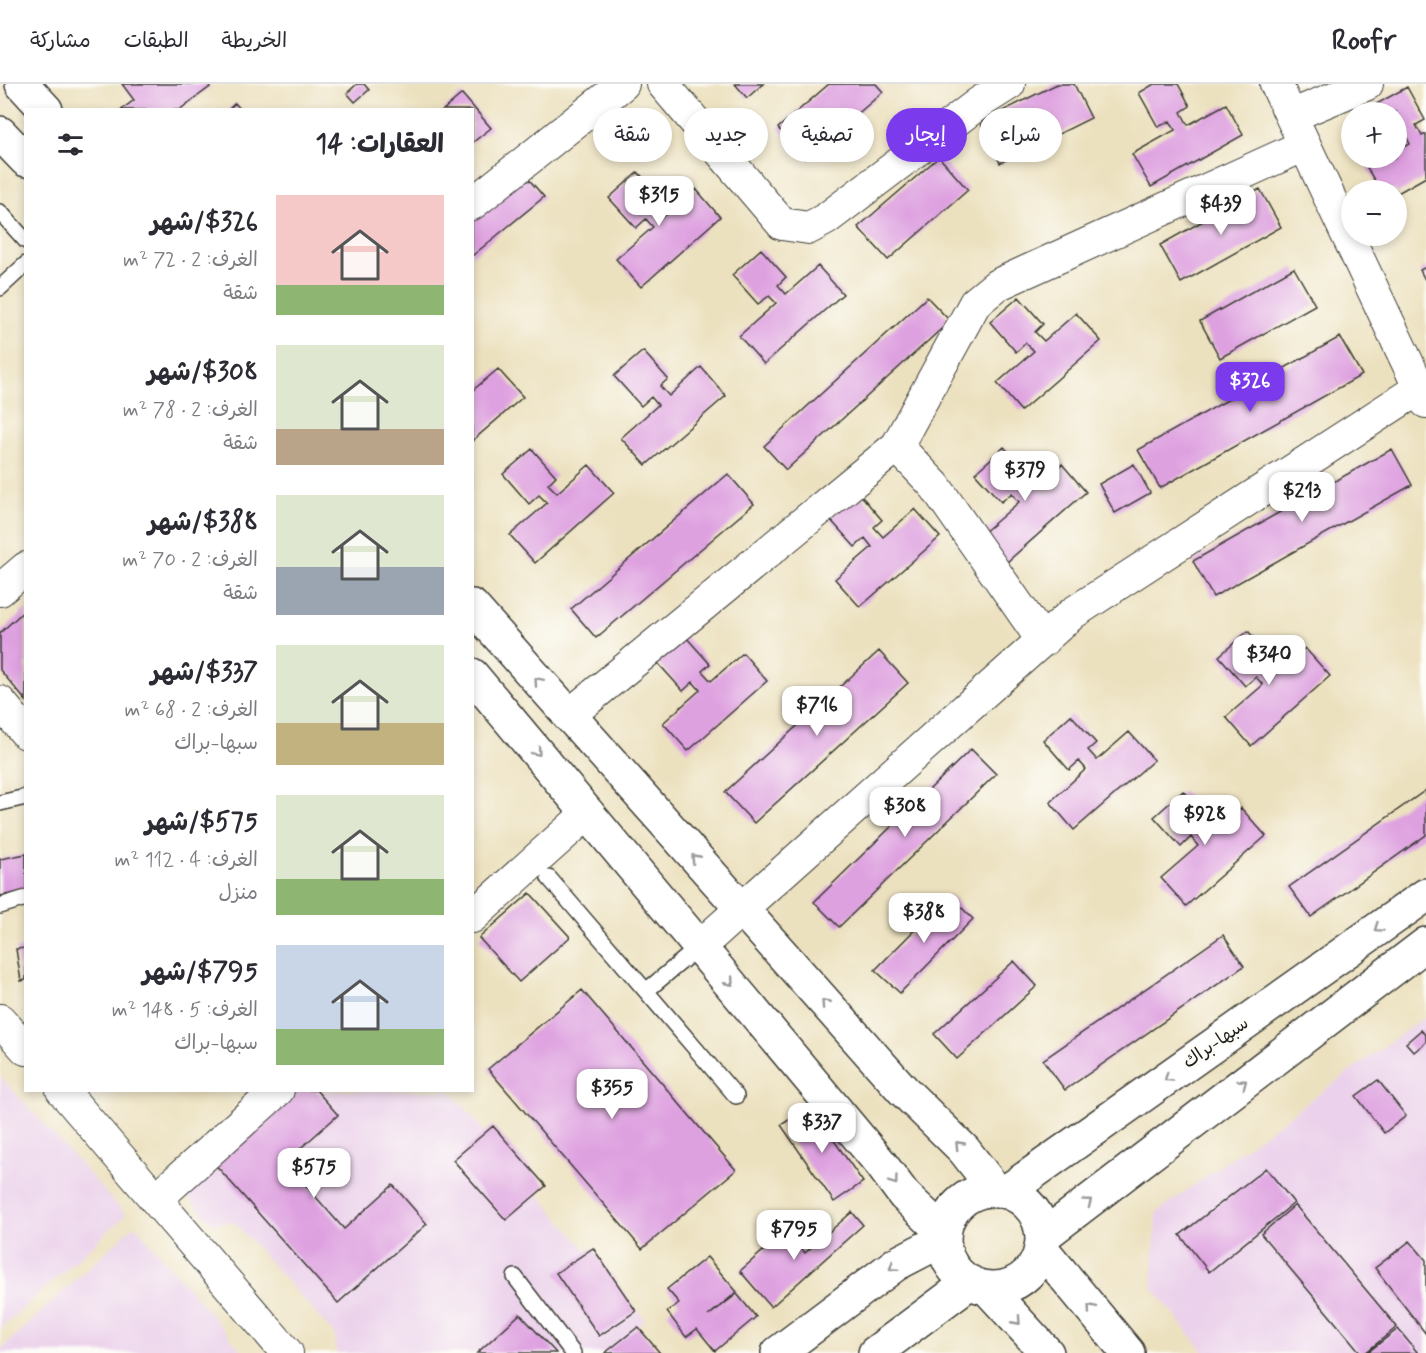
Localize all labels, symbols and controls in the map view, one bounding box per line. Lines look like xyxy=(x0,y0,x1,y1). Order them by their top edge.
text: Roofr xyxy=(1332,23,1396,60)
text: مشاركة xyxy=(30,27,91,55)
text: الطبقات xyxy=(124,27,189,55)
text: الخريطة xyxy=(222,27,287,55)
map controls xyxy=(1341,102,1407,246)
button: + xyxy=(1341,102,1407,168)
chip: شقة xyxy=(593,108,672,162)
chip: جديد xyxy=(684,108,768,162)
chip: تصفية xyxy=(780,108,874,162)
chip: إيجار xyxy=(886,108,967,162)
chip: شراء xyxy=(979,108,1062,162)
icon: filters xyxy=(54,128,87,161)
text: العقارات: 14 xyxy=(316,128,444,162)
pin: $315 xyxy=(623,176,695,227)
button: − xyxy=(1341,180,1407,246)
text: $315 xyxy=(639,182,679,209)
pin: $439 xyxy=(1185,185,1257,236)
text: $439 xyxy=(1200,191,1242,218)
text: $326/شهر xyxy=(150,206,258,240)
icon: home xyxy=(324,219,396,291)
text: الغرف: 2 · 72 m² xyxy=(123,247,258,274)
text: شقة xyxy=(223,280,258,307)
text: $308/شهر xyxy=(147,356,258,390)
pin: $326 xyxy=(1214,362,1286,413)
text: $326 xyxy=(1230,368,1270,395)
icon: home xyxy=(324,369,396,441)
text: الغرف: 2 · 78 m² xyxy=(123,397,258,424)
text: شقة xyxy=(223,430,258,457)
pin: $379 xyxy=(989,451,1061,502)
text: $379 xyxy=(1004,457,1046,484)
pin: $213 xyxy=(1266,472,1338,523)
text: $213 xyxy=(1283,478,1321,505)
text: $388/شهر xyxy=(148,506,258,540)
icon: home xyxy=(324,519,396,591)
text: الغرف: 2 · 70 m² xyxy=(122,547,258,574)
text: شقة xyxy=(223,580,258,607)
pin: $340 xyxy=(1233,635,1305,686)
text: $340 xyxy=(1247,641,1291,668)
text: $337/شهر xyxy=(151,656,258,690)
icon: home xyxy=(324,669,396,741)
one-way arrow xyxy=(534,677,545,688)
pin: $716 xyxy=(781,686,853,737)
text: $716 xyxy=(796,692,838,719)
text: الغرف: 2 · 68 m² xyxy=(125,697,258,724)
text: سبها-براك xyxy=(174,730,258,757)
one-way arrow xyxy=(530,745,541,756)
pin: $308 xyxy=(869,787,941,838)
text: $308 xyxy=(883,793,927,820)
pin: $928 xyxy=(1169,795,1241,846)
text: $928 xyxy=(1184,801,1226,828)
text: $575/شهر xyxy=(145,806,258,840)
icon: home xyxy=(324,819,396,891)
text: الغرف: 4 · 112 m² xyxy=(114,847,258,874)
one-way arrow xyxy=(691,854,702,865)
text: منزل xyxy=(219,880,258,907)
pin: $388 xyxy=(888,893,960,944)
text: $388 xyxy=(903,899,945,926)
one-way arrow xyxy=(1374,921,1385,932)
text: $795/شهر xyxy=(142,956,258,990)
icon: home xyxy=(324,969,396,1041)
one-way arrow xyxy=(723,975,734,986)
text: الغرف: 5 · 148 m² xyxy=(112,997,258,1024)
one-way arrow xyxy=(821,1000,832,1010)
street label: سبها-براك xyxy=(1178,1012,1254,1074)
text: سبها-براك xyxy=(174,1030,258,1057)
pin: $355 xyxy=(576,1069,648,1120)
one-way arrow xyxy=(1163,1071,1174,1082)
text: $355 xyxy=(591,1075,633,1102)
one-way arrow xyxy=(1237,1080,1248,1091)
pin: $337 xyxy=(786,1103,858,1154)
text: $337 xyxy=(802,1109,842,1136)
one-way arrow xyxy=(955,1142,966,1153)
pin: $575 xyxy=(278,1148,350,1199)
text: $575 xyxy=(292,1154,336,1181)
one-way arrow xyxy=(887,1175,898,1186)
one-way arrow xyxy=(1082,1198,1093,1209)
pin: $795 xyxy=(758,1210,830,1261)
text: $795 xyxy=(771,1216,817,1243)
one-way arrow xyxy=(888,1260,899,1271)
one-way arrow xyxy=(1087,1304,1098,1315)
one-way arrow xyxy=(1010,1314,1021,1324)

